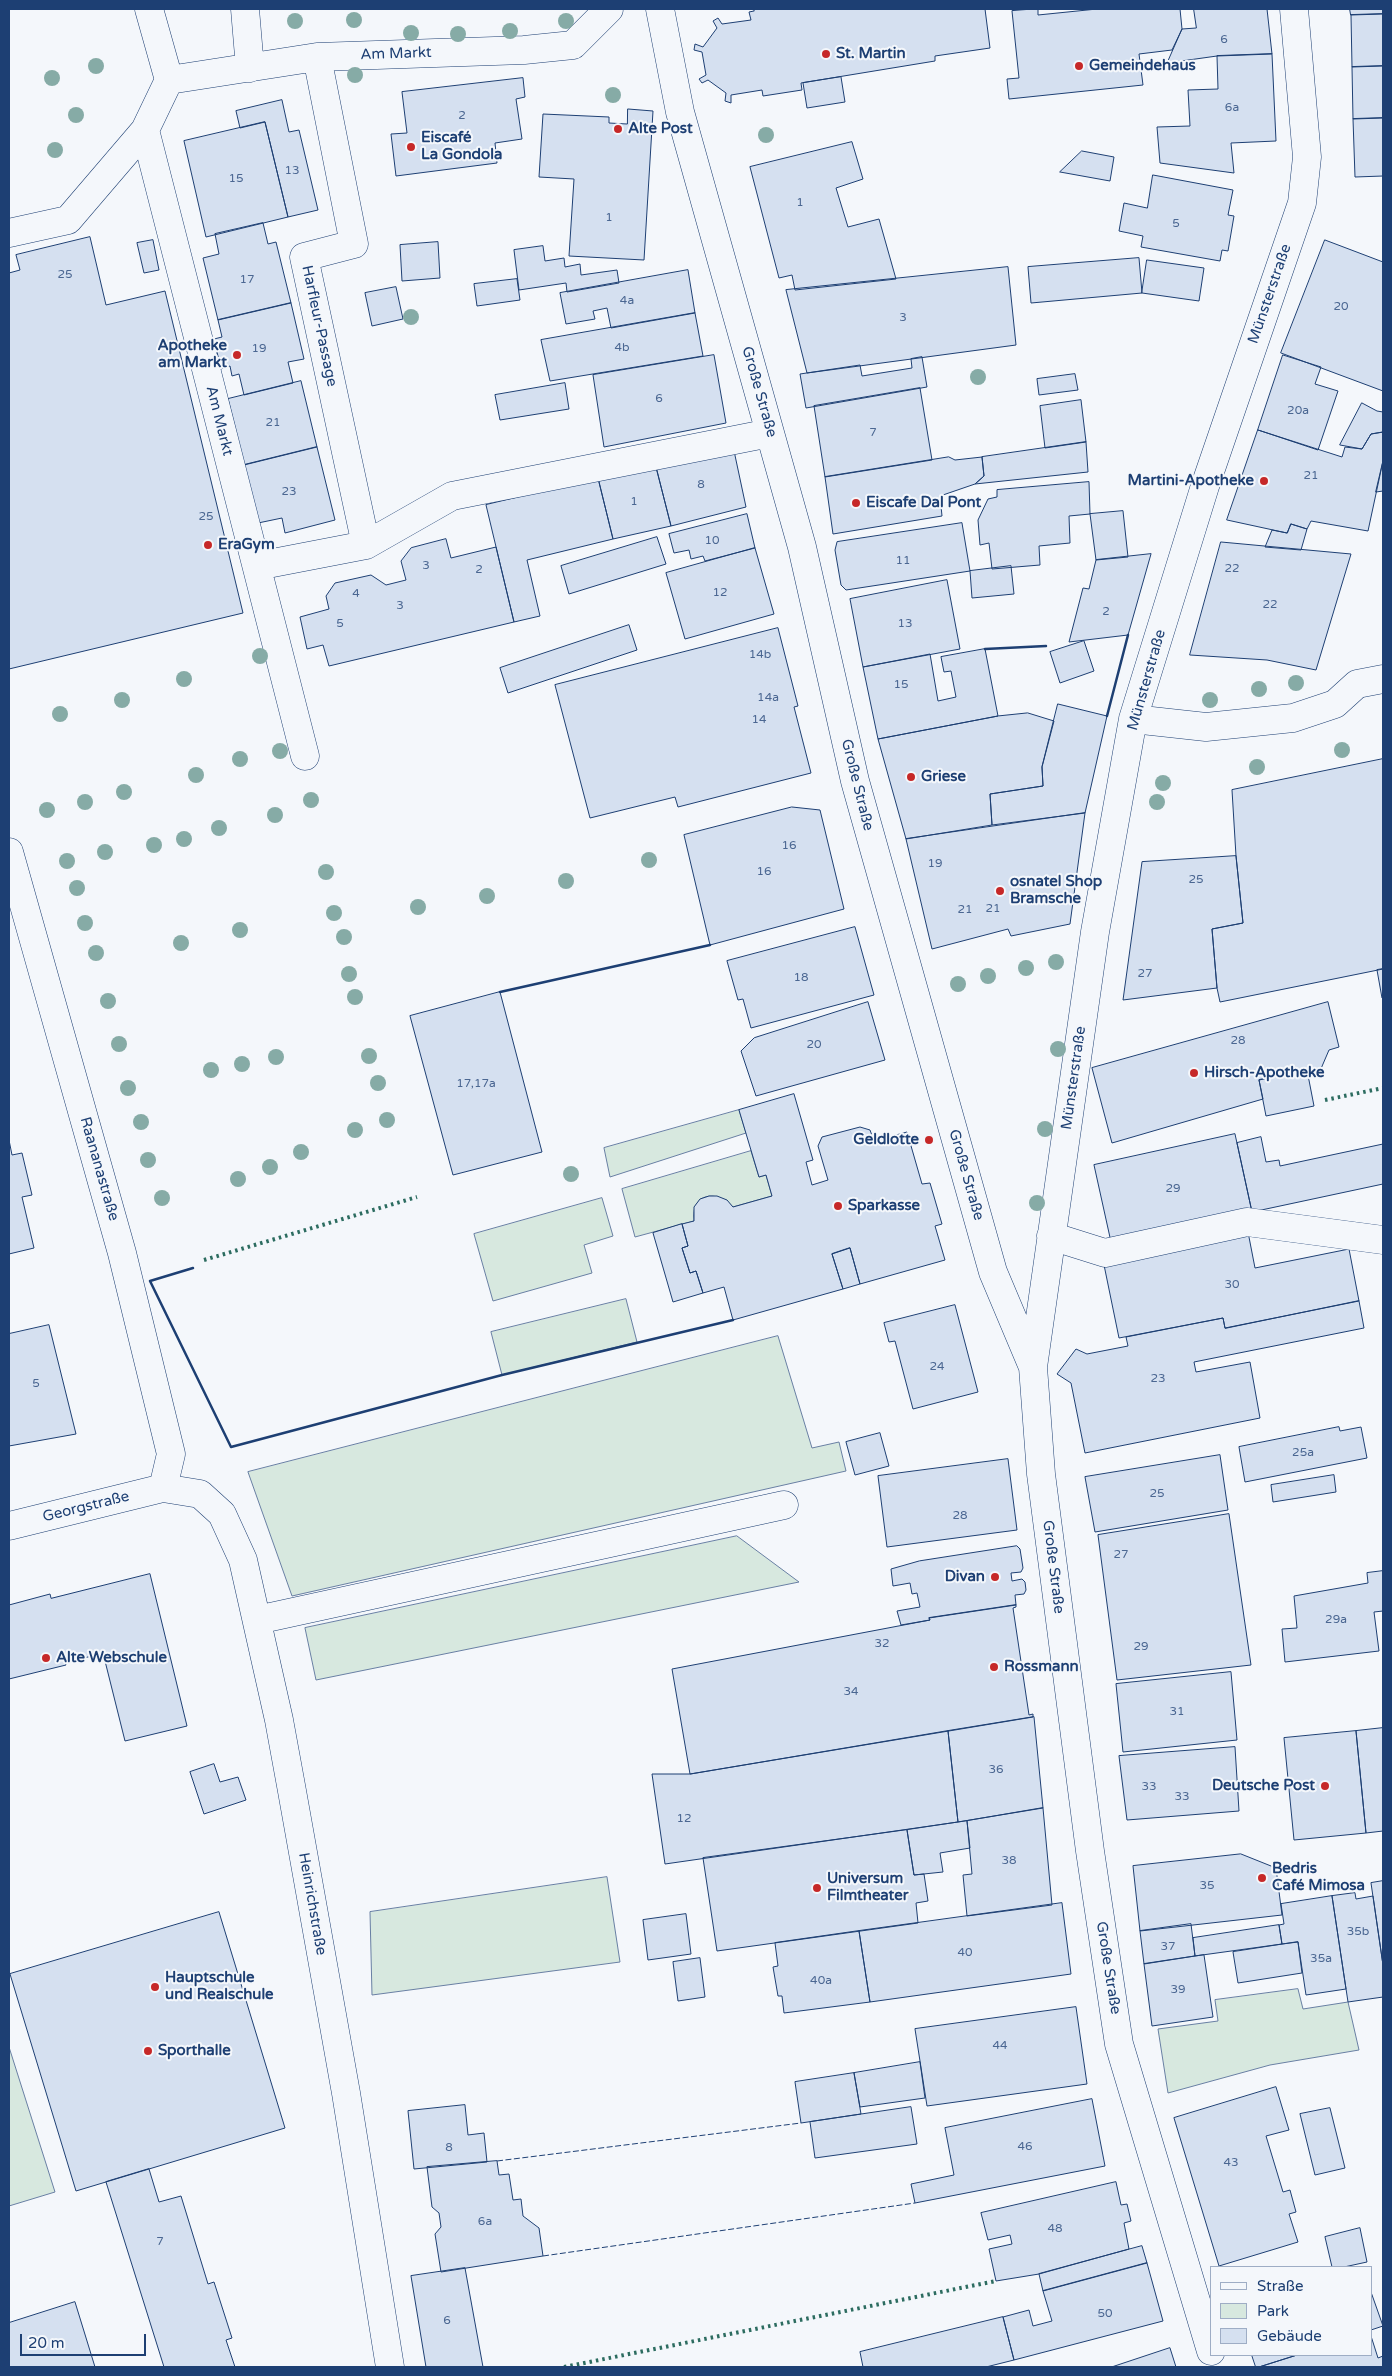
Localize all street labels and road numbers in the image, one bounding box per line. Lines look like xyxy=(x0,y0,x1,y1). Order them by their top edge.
street label: Am Markt xyxy=(360,44,432,64)
street label: Münsterstraße xyxy=(1245,242,1295,346)
street label: Harfleur-Passage xyxy=(297,264,341,388)
street label: Große Straße xyxy=(737,344,781,440)
street label: Am Markt xyxy=(202,384,236,458)
street label: Münsterstraße xyxy=(1124,627,1170,733)
street label: Große Straße xyxy=(837,737,877,833)
street label: Münsterstraße xyxy=(1058,1025,1090,1131)
street label: Raananastraße xyxy=(76,1115,122,1223)
street label: Große Straße xyxy=(944,1127,988,1223)
street label: Georgstraße xyxy=(41,1488,131,1526)
street label: Große Straße xyxy=(1038,1519,1068,1615)
street label: Heinrichstraße xyxy=(294,1851,330,1957)
street label: Große Straße xyxy=(1092,1920,1124,2016)

